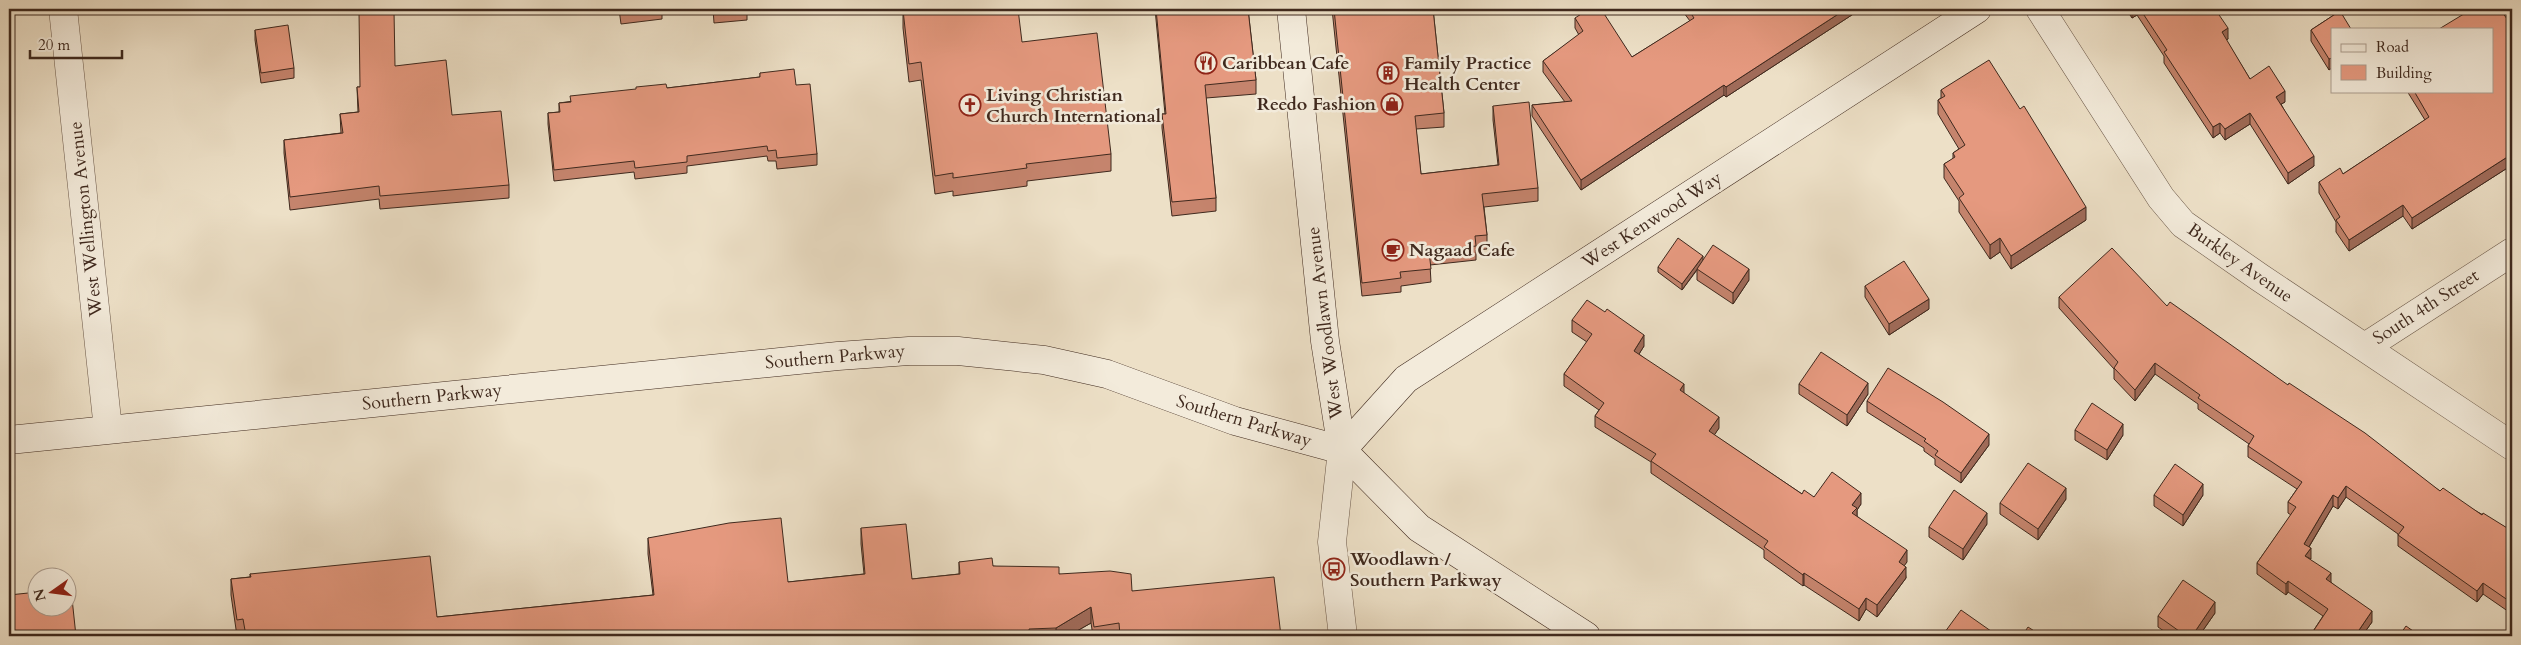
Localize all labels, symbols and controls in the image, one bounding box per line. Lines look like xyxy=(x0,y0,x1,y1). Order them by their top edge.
scale bar xyxy=(30,28,122,60)
legend xyxy=(2331,28,2494,92)
text: 20 m xyxy=(38,35,70,55)
text: Road xyxy=(2376,37,2409,57)
restaurant icon: Caribbean Cafe xyxy=(1194,51,1218,75)
place label: Caribbean Cafe xyxy=(1222,51,1350,76)
place label: Family Practice Health Center xyxy=(1404,51,1532,97)
building icon: Family Practice Health Center xyxy=(1376,61,1400,85)
text: Building xyxy=(2376,63,2432,83)
place label: Living Christian Church International xyxy=(986,83,1161,129)
place label: Reedo Fashion xyxy=(1257,92,1376,117)
shop icon: Reedo Fashion xyxy=(1380,92,1404,116)
church icon: Living Christian Church International xyxy=(958,93,982,117)
street label: West Wellington Avenue xyxy=(63,120,109,319)
street label: West Kenwood Way xyxy=(1576,165,1727,275)
street label: Burkley Avenue xyxy=(2182,217,2298,309)
street label: West Woodlawn Avenue xyxy=(1301,225,1349,422)
cafe icon: Nagaad Cafe xyxy=(1381,238,1405,262)
place label: Nagaad Cafe xyxy=(1409,238,1515,263)
street label: South 4th Street xyxy=(2368,263,2484,351)
street label: Southern Parkway xyxy=(764,338,906,376)
street label: Southern Parkway xyxy=(361,377,504,417)
street label: Southern Parkway xyxy=(1173,389,1315,454)
place label: Woodlawn / Southern Parkway xyxy=(1349,547,1502,593)
bus stop icon: Woodlawn / Southern Parkway xyxy=(1322,557,1346,581)
north arrow xyxy=(28,568,78,618)
text: N xyxy=(29,587,51,603)

